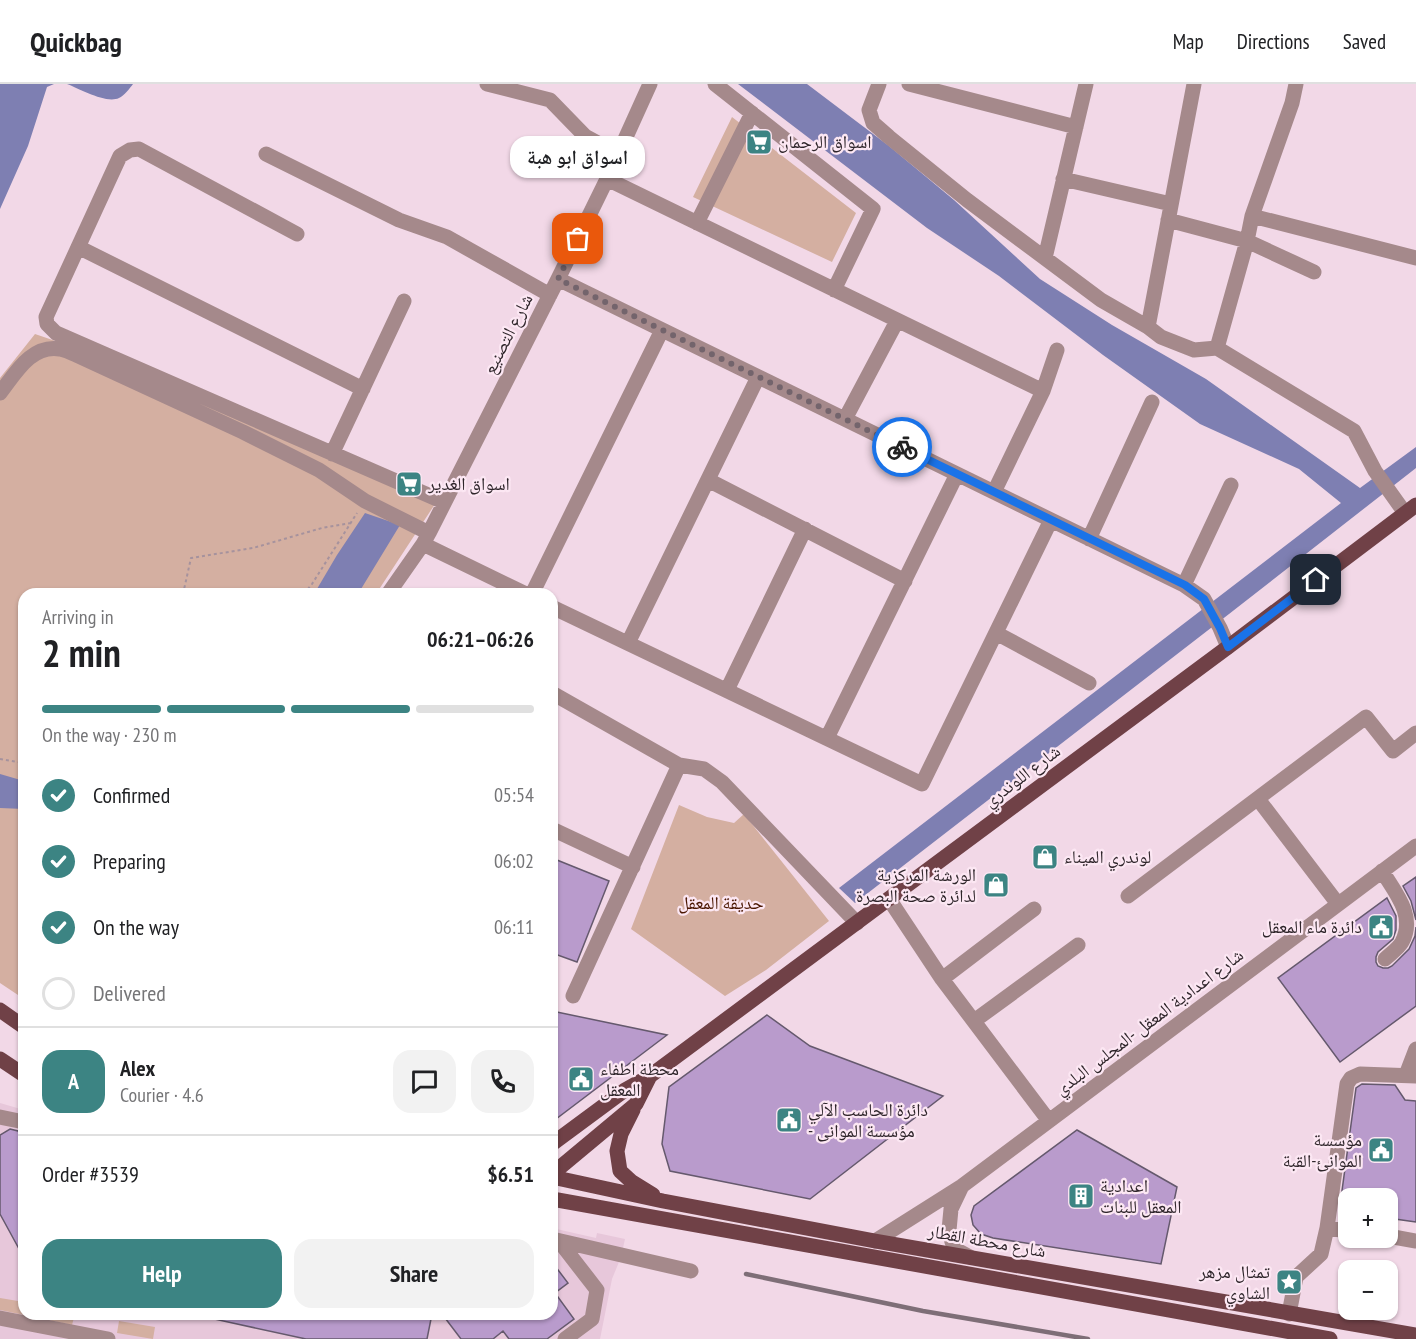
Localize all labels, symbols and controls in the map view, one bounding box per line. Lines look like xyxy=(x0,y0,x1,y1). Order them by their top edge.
text: Quickbag xyxy=(30,23,122,60)
text: Map xyxy=(1173,28,1204,55)
text: Directions xyxy=(1237,28,1310,55)
text: Saved xyxy=(1343,28,1386,55)
supermarket icon: اسواق الرحمان xyxy=(744,127,774,157)
place label: اسواق الرحمان xyxy=(778,130,872,153)
callout: اسواق ابو هبة xyxy=(510,137,646,179)
text: اسواق ابو هبة xyxy=(527,144,628,170)
pin xyxy=(552,213,603,264)
icon: bag xyxy=(561,222,594,255)
street label: شارع التصنيع xyxy=(478,290,538,378)
courier xyxy=(872,417,932,477)
icon: bike xyxy=(886,431,919,464)
supermarket icon: اسواق الغدير xyxy=(394,469,424,499)
place label: اسواق الغدير xyxy=(427,472,510,495)
pin xyxy=(1290,554,1341,605)
icon: home xyxy=(1299,563,1332,596)
text: Arriving in xyxy=(42,604,114,630)
text: 06:21–06:26 xyxy=(427,625,534,653)
text: 2 min xyxy=(42,627,121,678)
text: On the way · 230 m xyxy=(42,722,177,748)
street label: شارع اللوندري xyxy=(979,739,1067,815)
icon: check xyxy=(42,779,75,812)
text: Confirmed xyxy=(93,781,170,809)
text: 05:54 xyxy=(494,782,534,808)
shop icon: لوندري الميناء xyxy=(1030,842,1060,872)
icon: check xyxy=(42,845,75,878)
place label: لوندري الميناء xyxy=(1064,845,1151,872)
text: Preparing xyxy=(93,847,166,875)
text: 06:02 xyxy=(494,848,534,874)
place label: الورشة المركزية لدائرة صحة البصرة xyxy=(856,863,976,907)
shop icon: الورشة المركزية لدائرة صحة البصرة xyxy=(981,870,1011,900)
park label: حديقة المعقل xyxy=(678,891,764,914)
icon: check xyxy=(42,911,75,944)
public building icon: دائرة ماء المعقل xyxy=(1366,912,1396,942)
text: On the way xyxy=(93,913,179,941)
text: 06:11 xyxy=(494,914,534,940)
place label: دائرة ماء المعقل xyxy=(1262,915,1362,938)
street label: شارع اعدادية المعقل -المجلس البلدي xyxy=(1050,943,1250,1103)
text: Delivered xyxy=(93,979,166,1007)
button: chat xyxy=(393,1050,456,1113)
button: phone xyxy=(471,1050,534,1113)
text: Alex xyxy=(120,1054,155,1082)
place label: محطة اطفاء المعقل xyxy=(600,1057,679,1101)
public building icon: محطة اطفاء المعقل xyxy=(566,1064,596,1094)
text: A xyxy=(68,1067,79,1095)
text: Courier · 4.6 xyxy=(120,1082,204,1108)
place label: دائرة الحاسب الآلي - مؤسسة الموانى xyxy=(808,1098,928,1142)
public building icon: دائرة الحاسب الآلي - مؤسسة الموانى xyxy=(774,1105,804,1135)
place label: مؤسسة الموانئ-القبة xyxy=(1283,1128,1362,1172)
public building icon: مؤسسة الموانئ-القبة xyxy=(1366,1135,1396,1165)
text: Order #3539 xyxy=(42,1160,139,1188)
text: $6.51 xyxy=(487,1160,534,1188)
place label: اعدادية المعقل للبنات xyxy=(1100,1174,1182,1218)
building icon: اعدادية المعقل للبنات xyxy=(1066,1181,1096,1211)
map controls xyxy=(1338,1188,1398,1320)
button: + xyxy=(1338,1188,1398,1248)
street label: شارع محطة القطار xyxy=(925,1219,1048,1262)
button: Help xyxy=(42,1239,282,1308)
button: Share xyxy=(294,1239,534,1308)
place label: تمثال مزهر الشاوي xyxy=(1198,1260,1270,1308)
button: − xyxy=(1338,1260,1398,1320)
place icon: تمثال مزهر الشاوي xyxy=(1274,1267,1304,1297)

